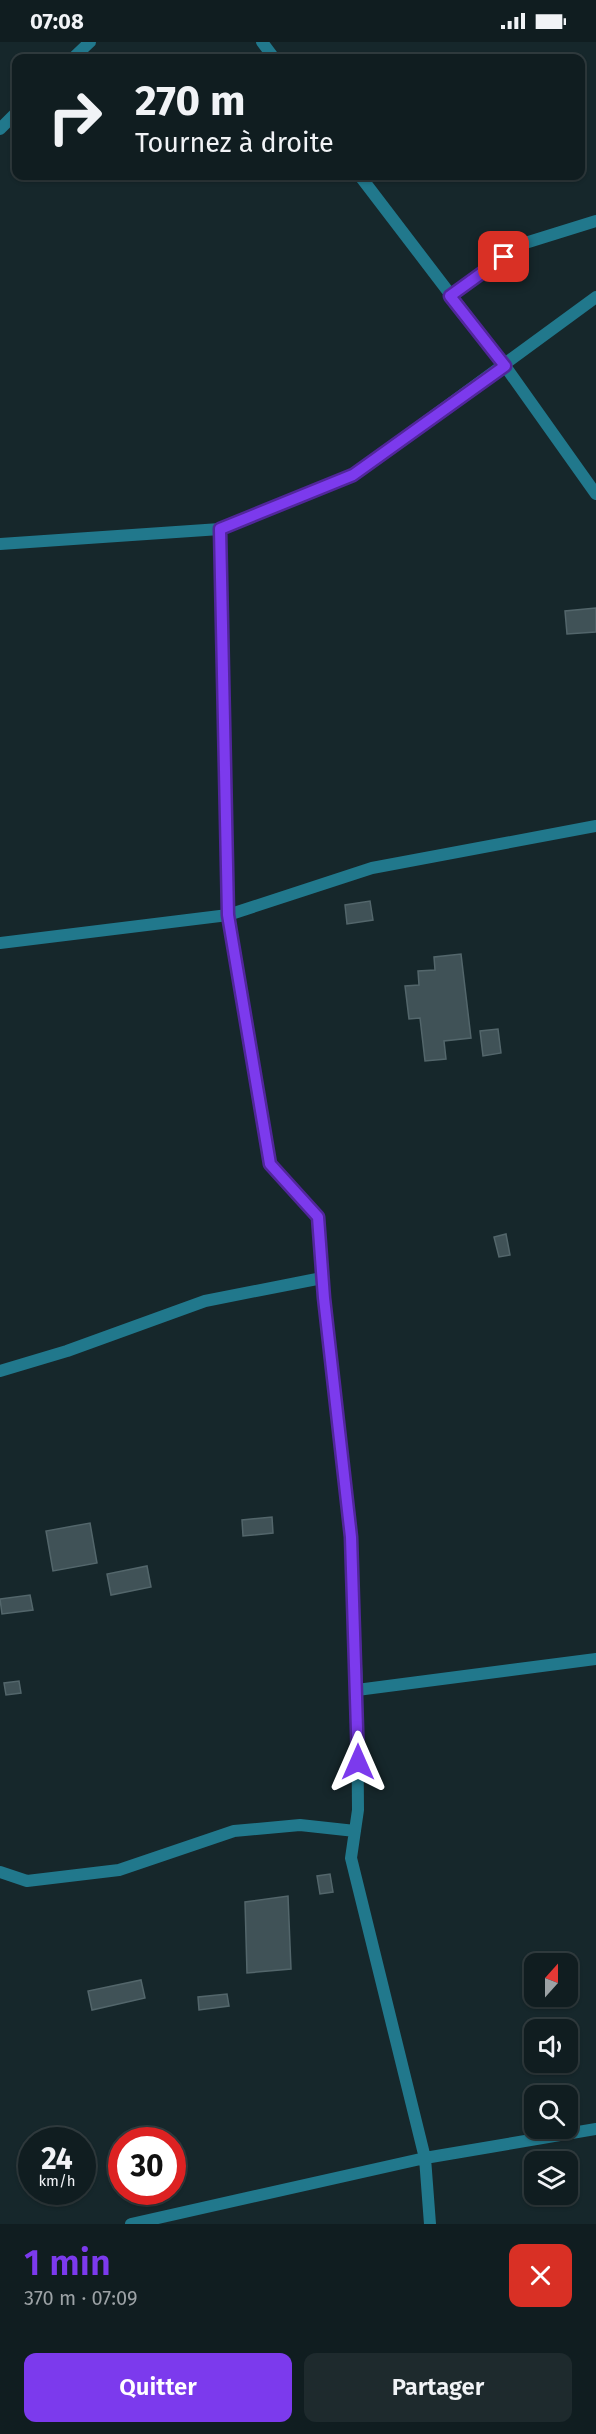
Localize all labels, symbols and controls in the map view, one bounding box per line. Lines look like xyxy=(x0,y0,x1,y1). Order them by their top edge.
text: 07:08 xyxy=(30,8,84,35)
text: 270 m xyxy=(135,76,246,126)
icon: right xyxy=(36,78,114,156)
text: Tournez à droite xyxy=(135,127,334,159)
pin xyxy=(478,231,529,282)
icon: arrive xyxy=(487,240,520,273)
position arrow xyxy=(326,1730,390,1794)
north arrow xyxy=(524,1953,578,2007)
map controls xyxy=(524,1953,578,2205)
button: sound xyxy=(524,2019,578,2073)
button: search xyxy=(524,2085,578,2139)
speed limit sign: 30 xyxy=(108,2127,186,2205)
text: 24 xyxy=(41,2141,73,2177)
button: layers xyxy=(524,2151,578,2205)
text: km/h xyxy=(38,2172,76,2190)
text: 1 min xyxy=(24,2241,111,2285)
button: close xyxy=(509,2244,572,2307)
text: 370 m · 07:09 xyxy=(24,2286,137,2310)
button: Quitter xyxy=(24,2353,292,2422)
button: Partager xyxy=(304,2353,572,2422)

